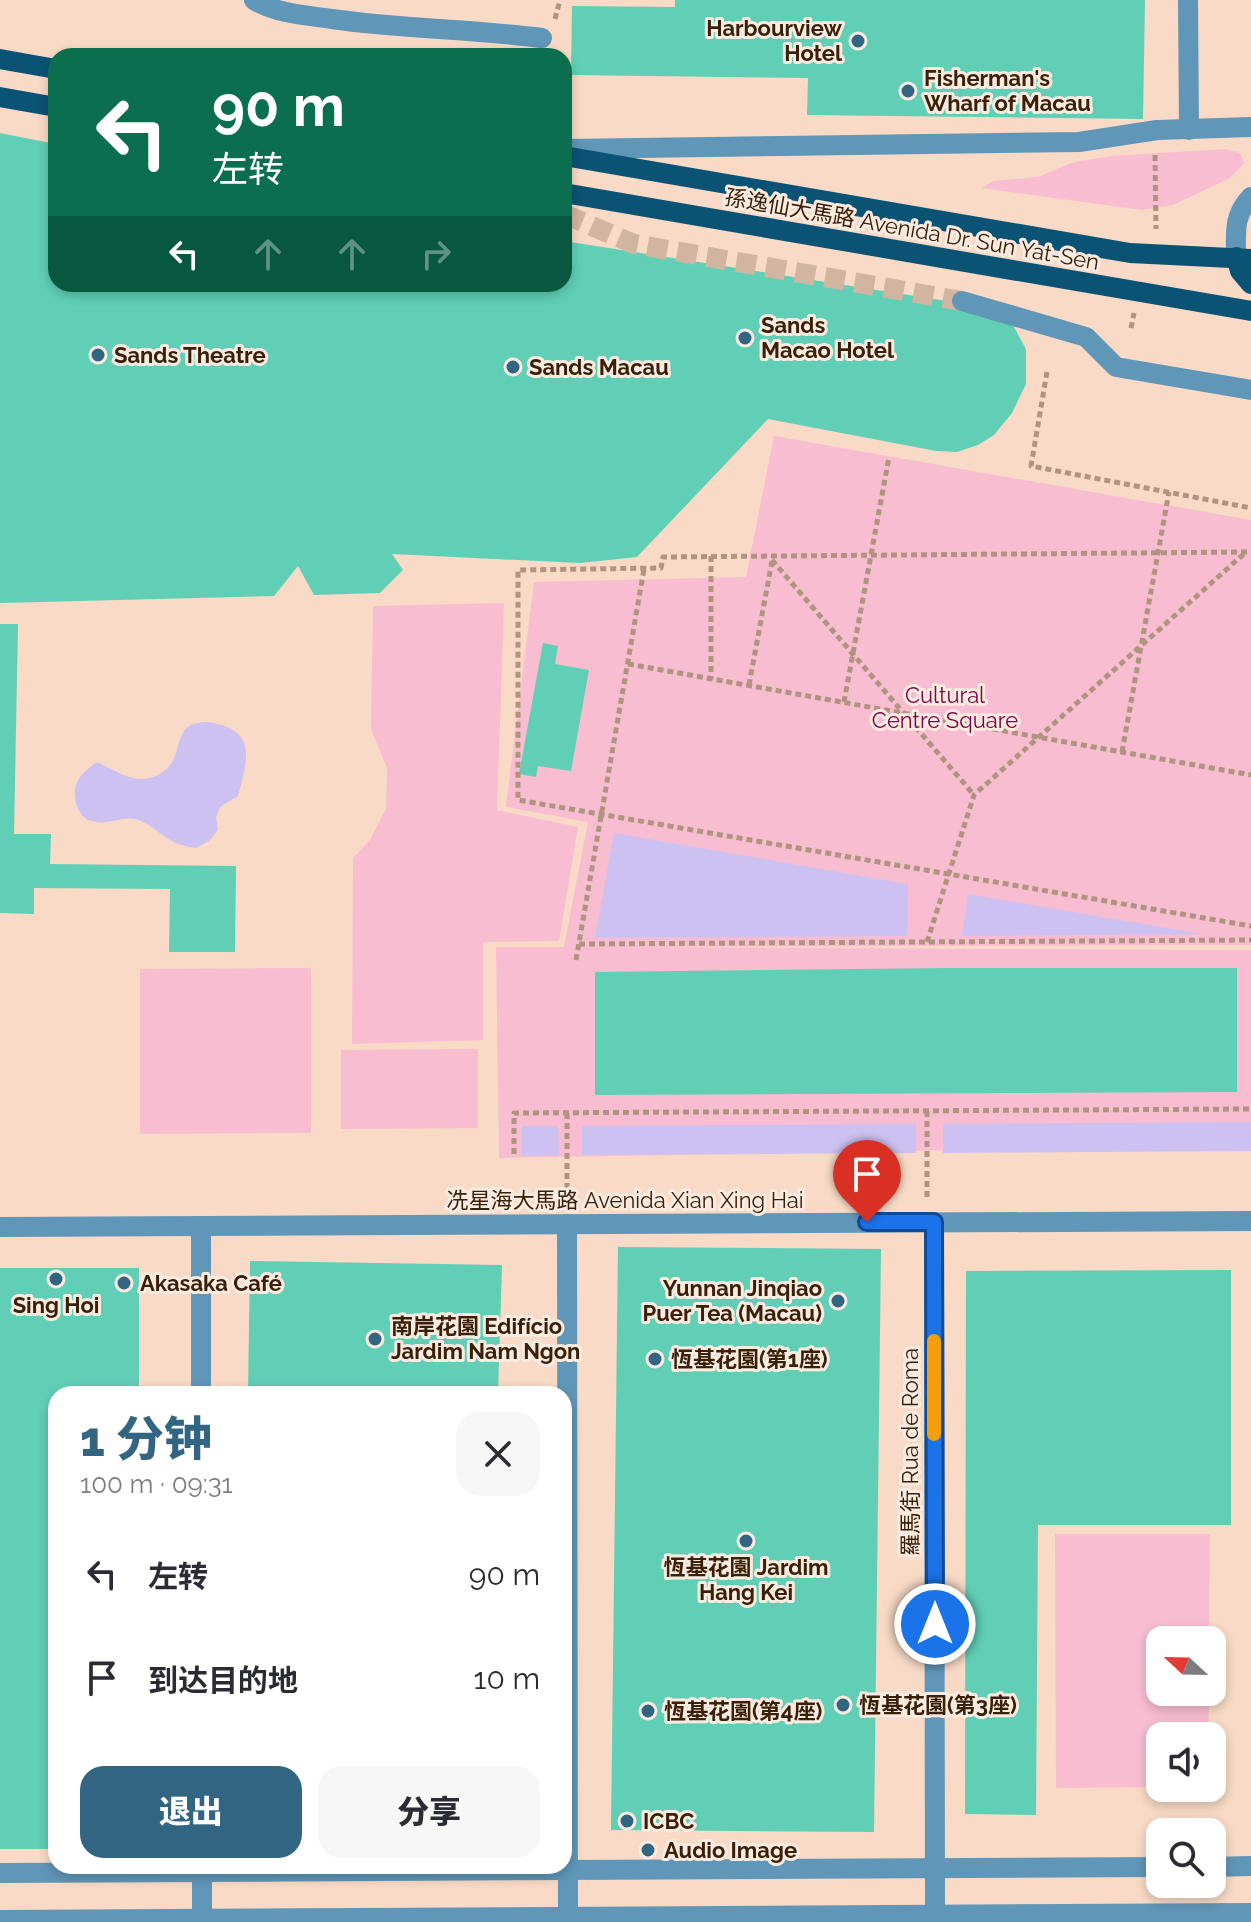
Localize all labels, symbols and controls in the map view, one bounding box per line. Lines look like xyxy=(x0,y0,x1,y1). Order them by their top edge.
place label: Harbourview Hotel xyxy=(706,15,843,66)
marker: Harbourview Hotel xyxy=(849,32,867,50)
place label: Fisherman's Wharf of Macau xyxy=(924,65,1091,116)
text: 90 m xyxy=(212,73,345,139)
icon: left xyxy=(80,80,184,184)
marker: Fisherman's Wharf of Macau xyxy=(899,82,917,100)
text: 左转 xyxy=(212,148,284,190)
street label: 孫逸仙大馬路 Avenida Dr. Sun Yat-Sen xyxy=(723,183,1101,275)
icon: left xyxy=(162,232,206,276)
icon: ahead xyxy=(246,232,290,276)
icon: ahead xyxy=(330,232,374,276)
icon: right xyxy=(414,232,458,276)
place label: Sands Macao Hotel xyxy=(761,312,895,363)
marker: Sands Macao Hotel xyxy=(736,329,754,347)
place label: Sands Theatre xyxy=(114,342,266,368)
marker: Sands Theatre xyxy=(89,346,107,364)
place label: Sands Macau xyxy=(529,354,669,380)
marker: Sands Macau xyxy=(504,358,522,376)
park label: Cultural Centre Square xyxy=(872,682,1018,733)
pin xyxy=(833,1140,901,1222)
icon: arrive xyxy=(845,1152,889,1196)
street label: 冼星海大馬路 Avenida Xian Xing Hai xyxy=(446,1187,804,1213)
marker: Sing Hoi xyxy=(47,1270,65,1288)
place label: Akasaka Café xyxy=(140,1270,282,1296)
marker: Akasaka Café xyxy=(115,1274,133,1292)
place label: Yunnan Jinqiao Puer Tea (Macau) xyxy=(643,1275,822,1326)
place label: Sing Hoi xyxy=(13,1292,99,1318)
marker: Yunnan Jinqiao Puer Tea (Macau) xyxy=(829,1292,847,1310)
place label: 南岸花園 Edifício Jardim Nam Ngon xyxy=(391,1313,580,1364)
marker: 南岸花園 Edifício Jardim Nam Ngon xyxy=(366,1330,384,1348)
place label: 恆基花園(第1座) xyxy=(671,1346,828,1372)
street label: 羅馬街 Rua de Roma xyxy=(897,1348,923,1556)
marker: 恆基花園(第1座) xyxy=(646,1350,664,1368)
text: 1 分钟 xyxy=(80,1411,212,1467)
button: close xyxy=(456,1412,540,1496)
text: 100 m · 09:31 xyxy=(80,1469,233,1499)
marker: 恆基花園 Jardim Hang Kei xyxy=(737,1532,755,1550)
icon: left xyxy=(80,1552,124,1596)
place label: 恆基花園 Jardim Hang Kei xyxy=(663,1554,829,1605)
text: 90 m xyxy=(469,1557,540,1592)
text: 左转 xyxy=(148,1559,208,1594)
position arrow xyxy=(893,1582,977,1666)
north arrow xyxy=(1146,1626,1226,1706)
map controls xyxy=(1146,1626,1226,1898)
icon: arrive xyxy=(80,1656,124,1700)
text: 10 m xyxy=(474,1661,540,1696)
text: 到达目的地 xyxy=(148,1663,298,1698)
place label: 恆基花園(第3座) xyxy=(859,1692,1017,1718)
marker: 恆基花園(第3座) xyxy=(834,1696,852,1714)
place label: 恆基花園(第4座) xyxy=(664,1698,822,1724)
marker: 恆基花園(第4座) xyxy=(639,1702,657,1720)
button: sound xyxy=(1146,1722,1226,1802)
button: 退出 xyxy=(80,1766,302,1858)
button: 分享 xyxy=(318,1766,540,1858)
place label: ICBC xyxy=(643,1808,694,1834)
marker: ICBC xyxy=(618,1812,636,1830)
button: search xyxy=(1146,1818,1226,1898)
place label: Audio Image xyxy=(664,1837,797,1863)
marker: Audio Image xyxy=(639,1841,657,1859)

